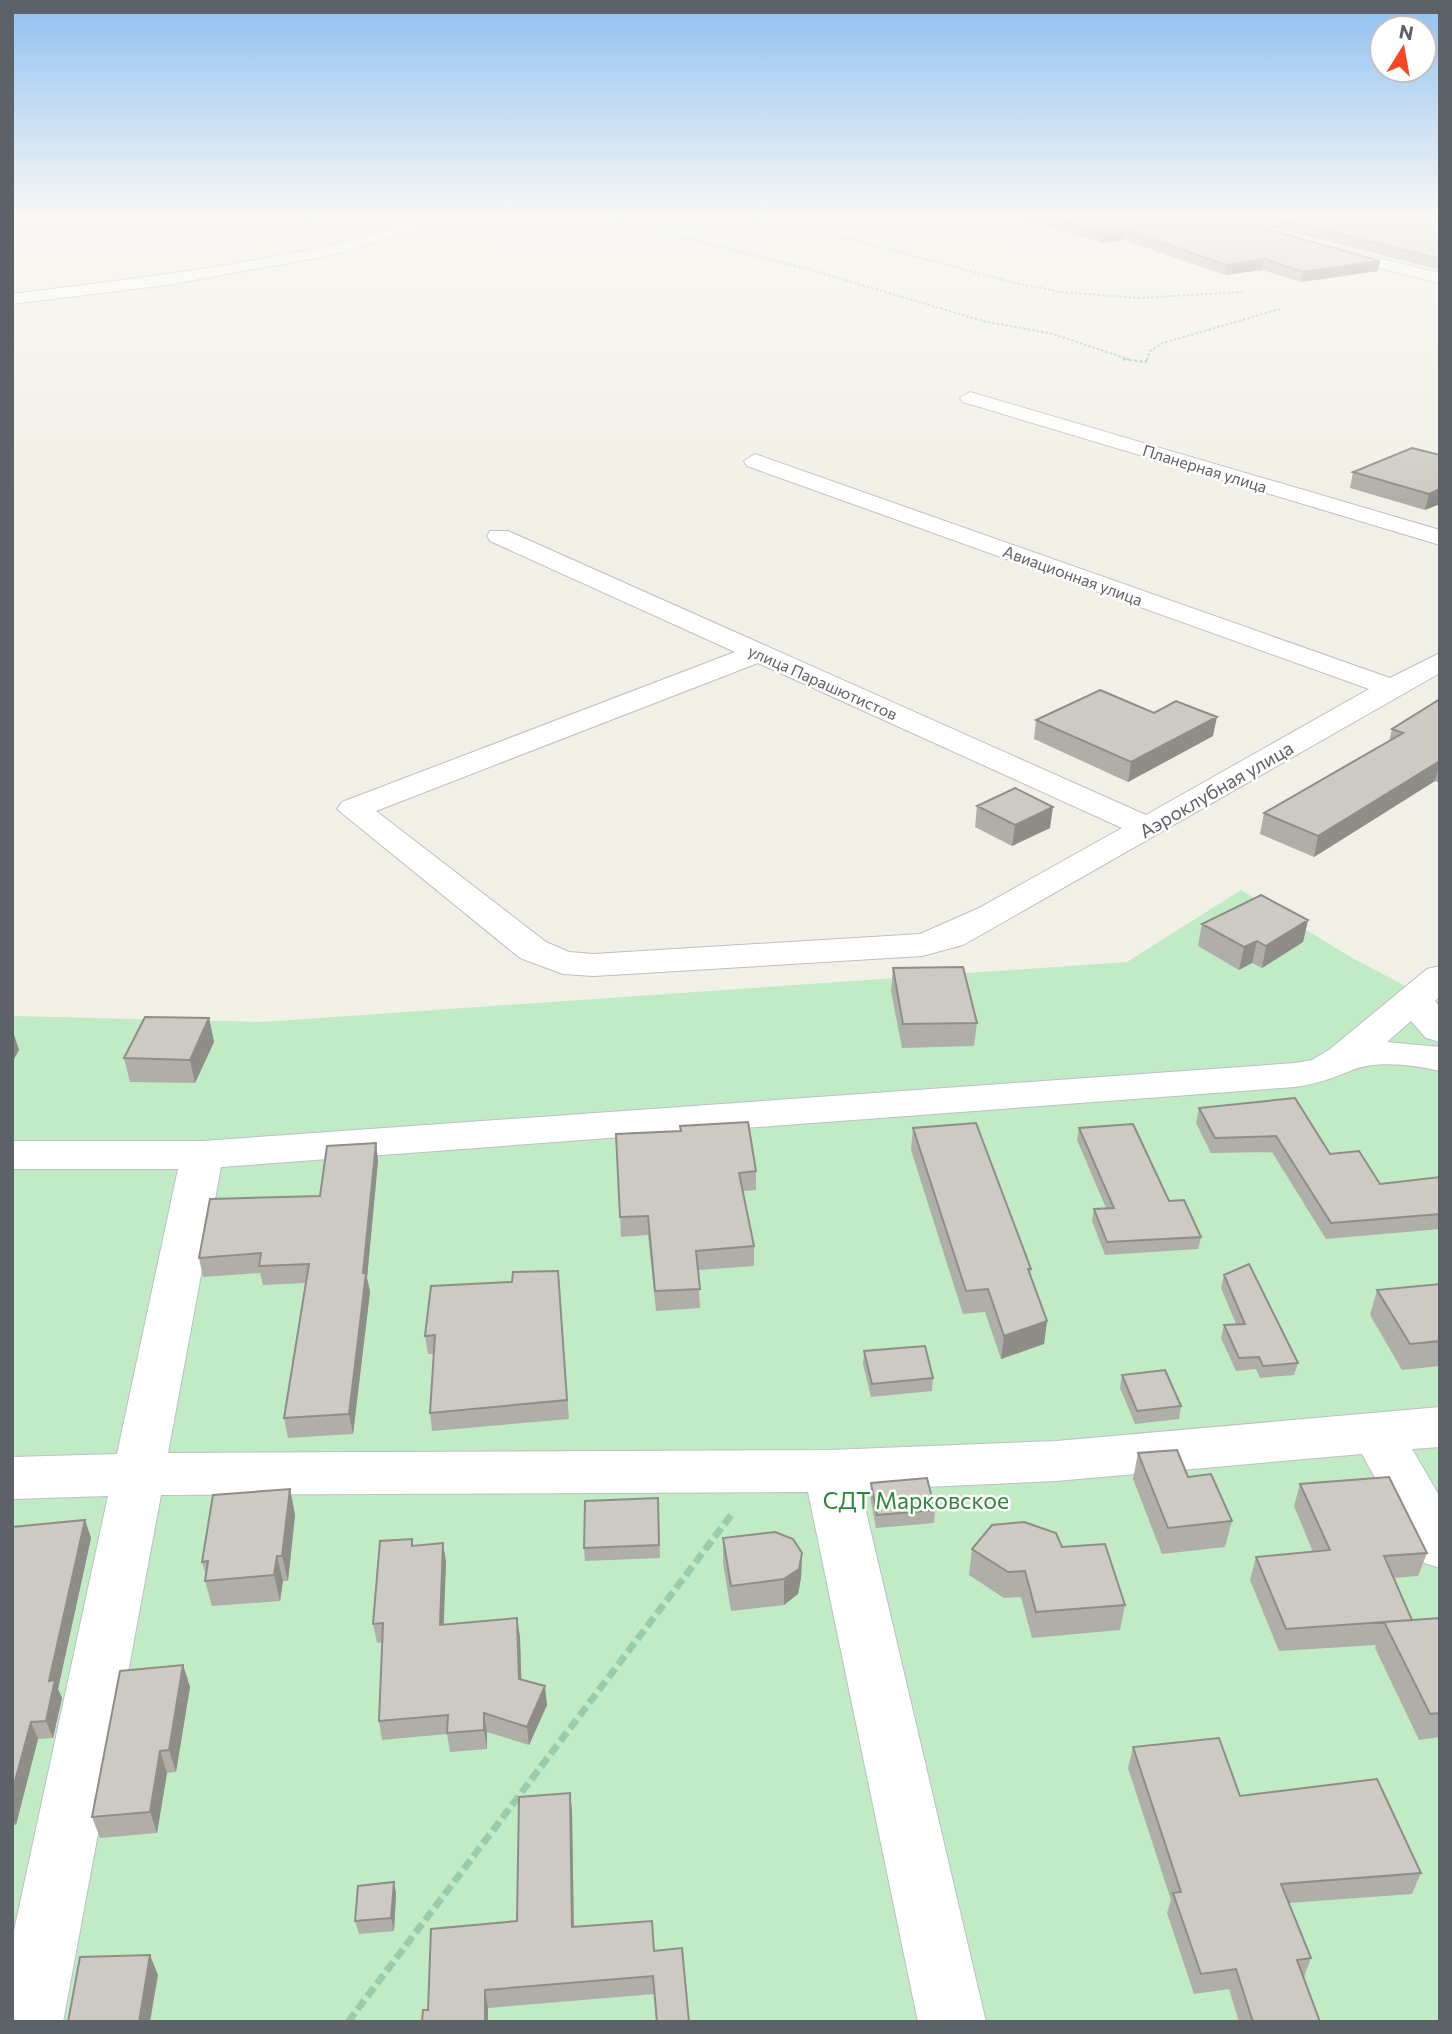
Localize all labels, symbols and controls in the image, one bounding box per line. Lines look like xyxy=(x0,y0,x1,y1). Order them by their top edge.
north arrow xyxy=(1368,14,1438,84)
text: N xyxy=(1397,19,1416,44)
street label: Планерная улица xyxy=(1141,440,1269,496)
street label: Авиационная улица xyxy=(1001,541,1145,609)
street label: улица Парашютистов xyxy=(746,641,900,723)
street label: Аэроклубная улица xyxy=(1135,736,1297,842)
park label: СДТ Марковское xyxy=(823,1486,1009,1514)

